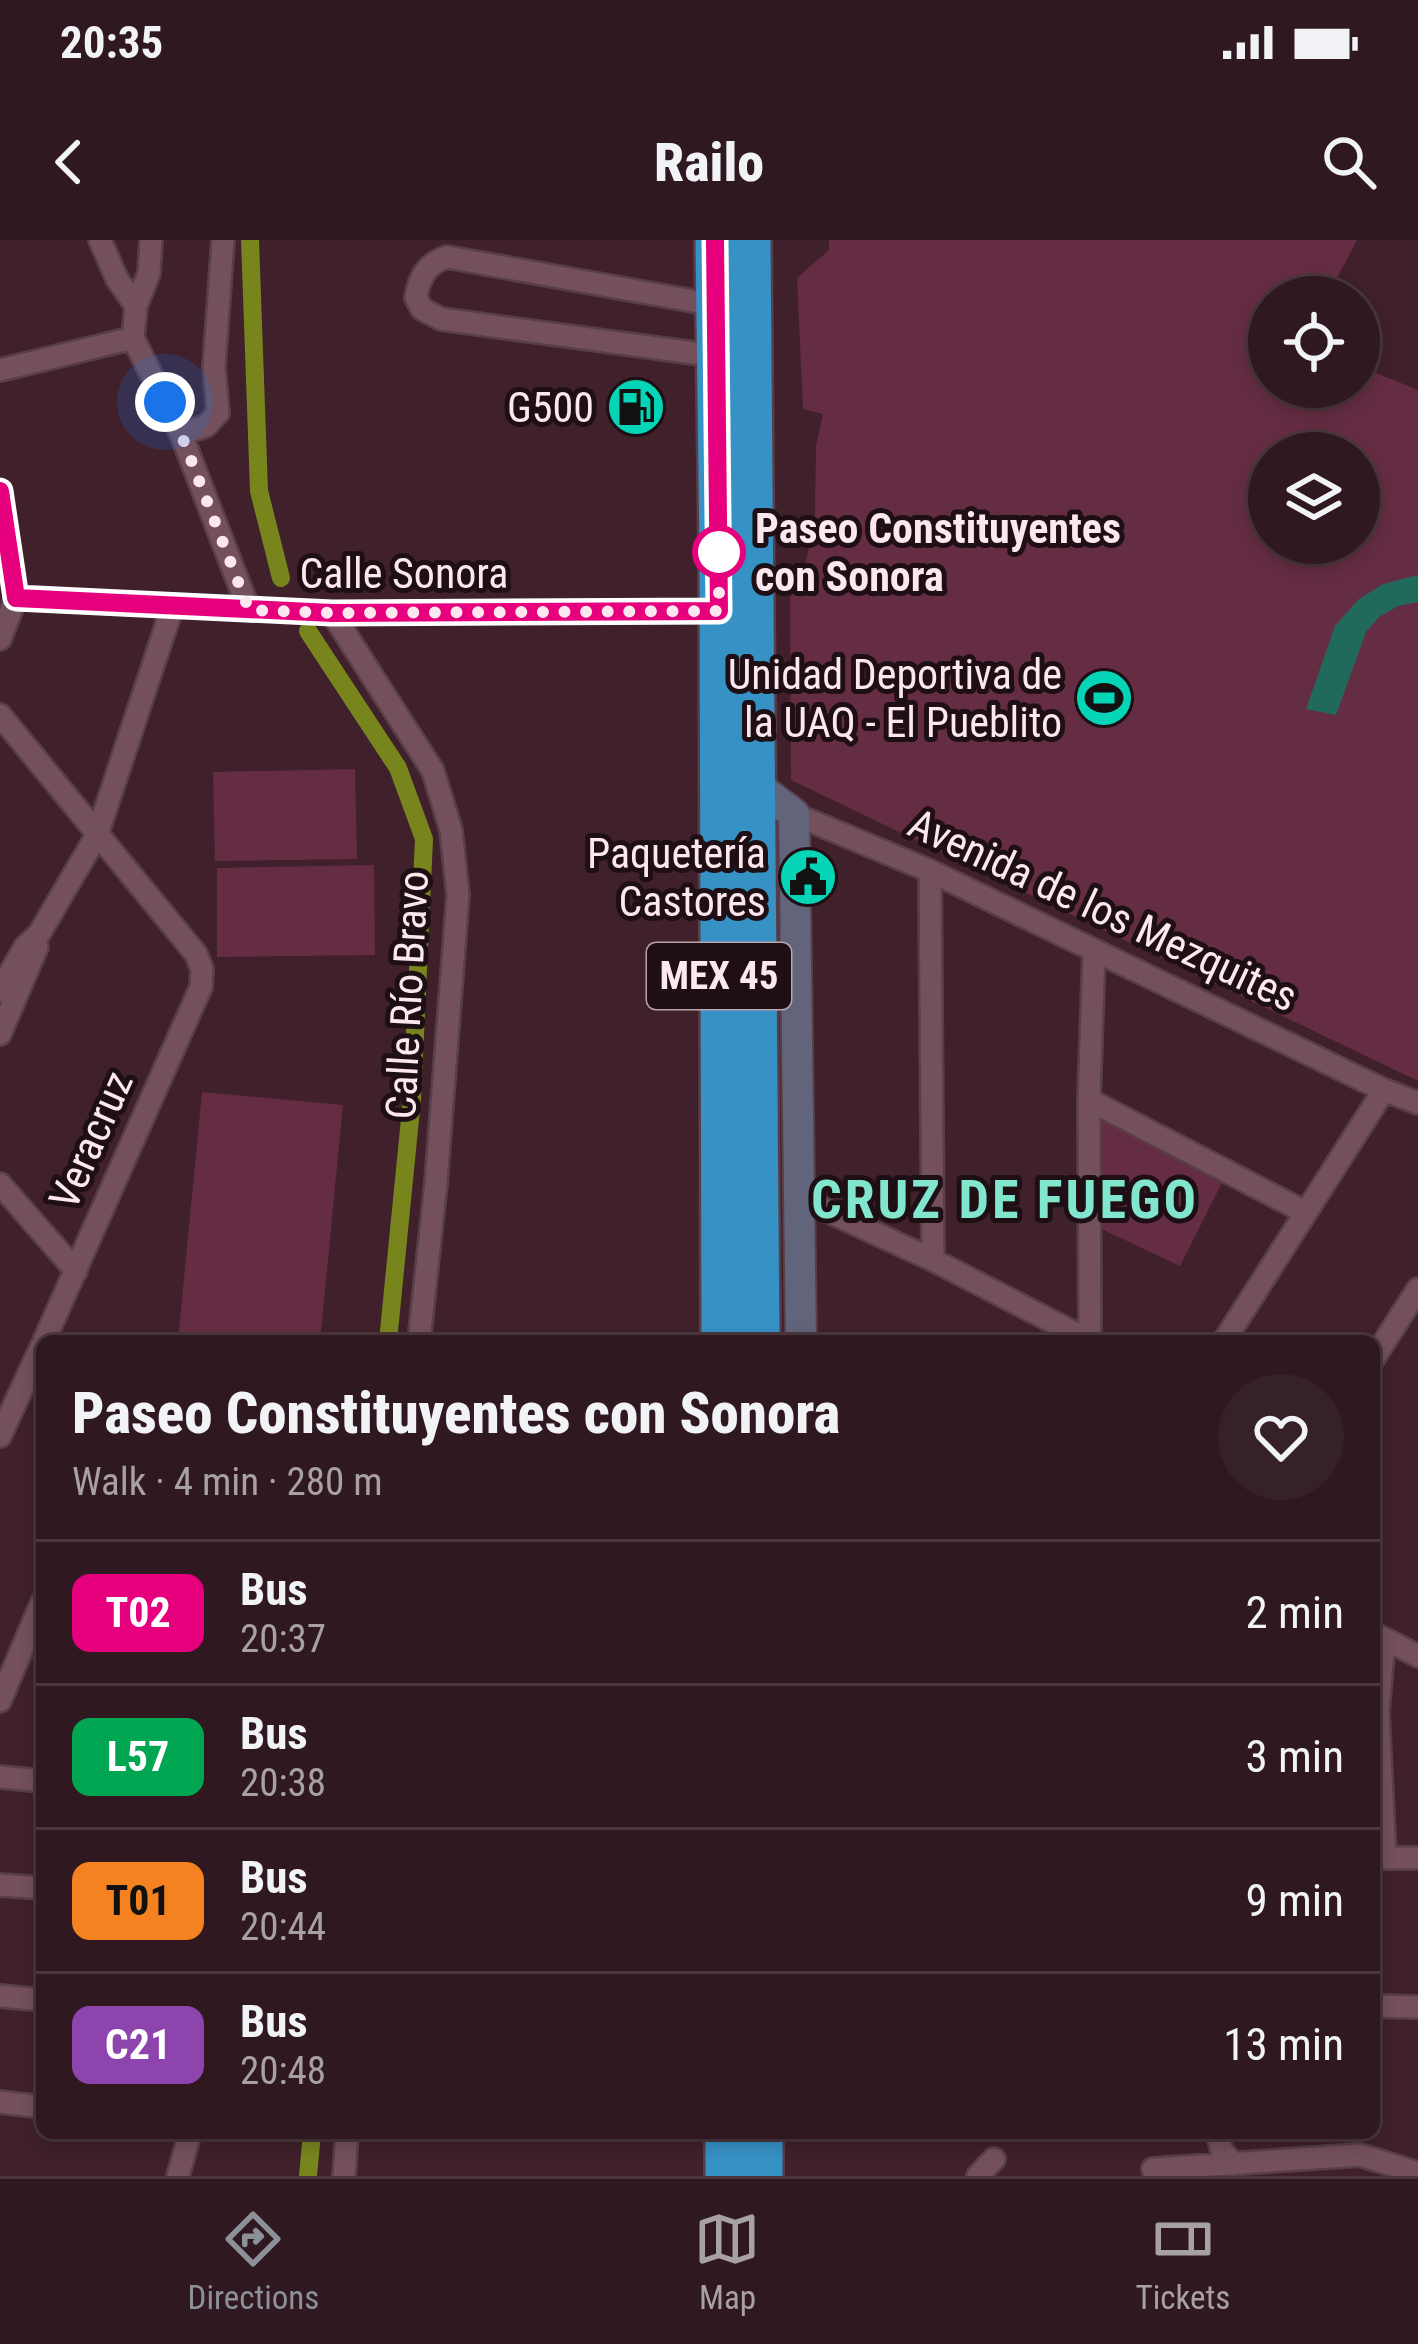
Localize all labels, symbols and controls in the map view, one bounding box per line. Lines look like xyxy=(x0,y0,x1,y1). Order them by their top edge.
text: 20:35 xyxy=(60,16,163,69)
icon: back xyxy=(36,129,102,195)
icon: search xyxy=(1316,129,1382,195)
text: Railo xyxy=(654,131,764,194)
map controls xyxy=(1248,276,1380,564)
button: locate xyxy=(1248,276,1380,408)
your location xyxy=(135,372,195,432)
fuel station icon: G500 xyxy=(605,376,667,438)
place label: G500 xyxy=(507,383,594,432)
button: layers xyxy=(1248,432,1380,564)
place label: Paseo Constituyentes con Sonora xyxy=(755,504,1121,601)
marker: Paseo Constituyentes con Sonora xyxy=(694,527,744,577)
street label: Calle Sonora xyxy=(300,549,508,598)
place label: Unidad Deportiva de la UAQ - El Pueblito xyxy=(728,650,1062,747)
sports icon: Unidad Deportiva de la UAQ - El Pueblito xyxy=(1073,667,1135,729)
street label: Avenida de los Mezquites xyxy=(901,798,1305,1022)
place label: Paquetería Castores xyxy=(587,829,766,926)
public building icon: Paquetería Castores xyxy=(777,846,839,908)
street label: Calle Río Bravo xyxy=(376,869,438,1121)
road number: MEX 45 xyxy=(647,943,791,1009)
street label: Veracruz xyxy=(39,1064,143,1216)
district label: CRUZ DE FUEGO xyxy=(811,1168,1199,1231)
button: heart xyxy=(1218,1374,1344,1500)
text: Paseo Constituyentes con Sonora xyxy=(72,1380,840,1447)
text: Walk · 4 min · 280 m xyxy=(72,1459,383,1505)
text: Bus xyxy=(240,1563,308,1616)
text: 2 min xyxy=(1245,1586,1344,1639)
text: T02 xyxy=(105,1588,171,1637)
text: 20:37 xyxy=(240,1616,326,1662)
text: Bus xyxy=(240,1707,308,1760)
text: 3 min xyxy=(1245,1730,1344,1783)
text: L57 xyxy=(107,1732,169,1781)
text: 20:38 xyxy=(240,1760,326,1806)
text: Bus xyxy=(240,1851,308,1904)
text: 9 min xyxy=(1245,1874,1344,1927)
text: T01 xyxy=(105,1876,171,1925)
text: 20:44 xyxy=(240,1904,326,1950)
text: Bus xyxy=(240,1995,308,2048)
text: 13 min xyxy=(1223,2018,1344,2071)
text: C21 xyxy=(105,2020,171,2069)
text: 20:48 xyxy=(240,2048,326,2094)
tab: Directions xyxy=(188,2206,319,2317)
tab: Map xyxy=(694,2206,760,2317)
tab: Tickets xyxy=(1136,2206,1230,2317)

